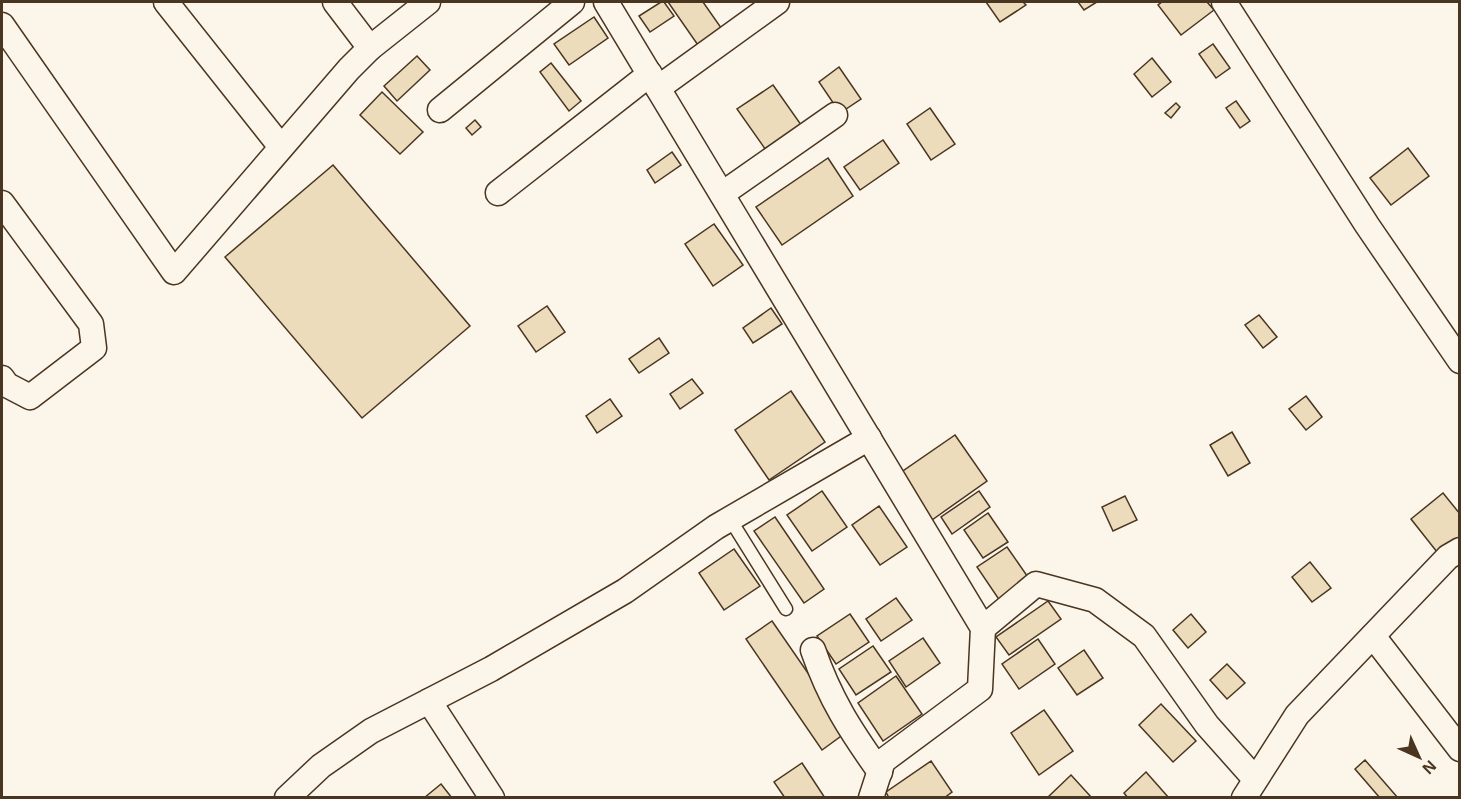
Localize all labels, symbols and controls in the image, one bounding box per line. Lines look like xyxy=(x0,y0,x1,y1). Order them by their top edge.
north arrow xyxy=(1389,727,1449,787)
text: N xyxy=(1419,757,1439,777)

